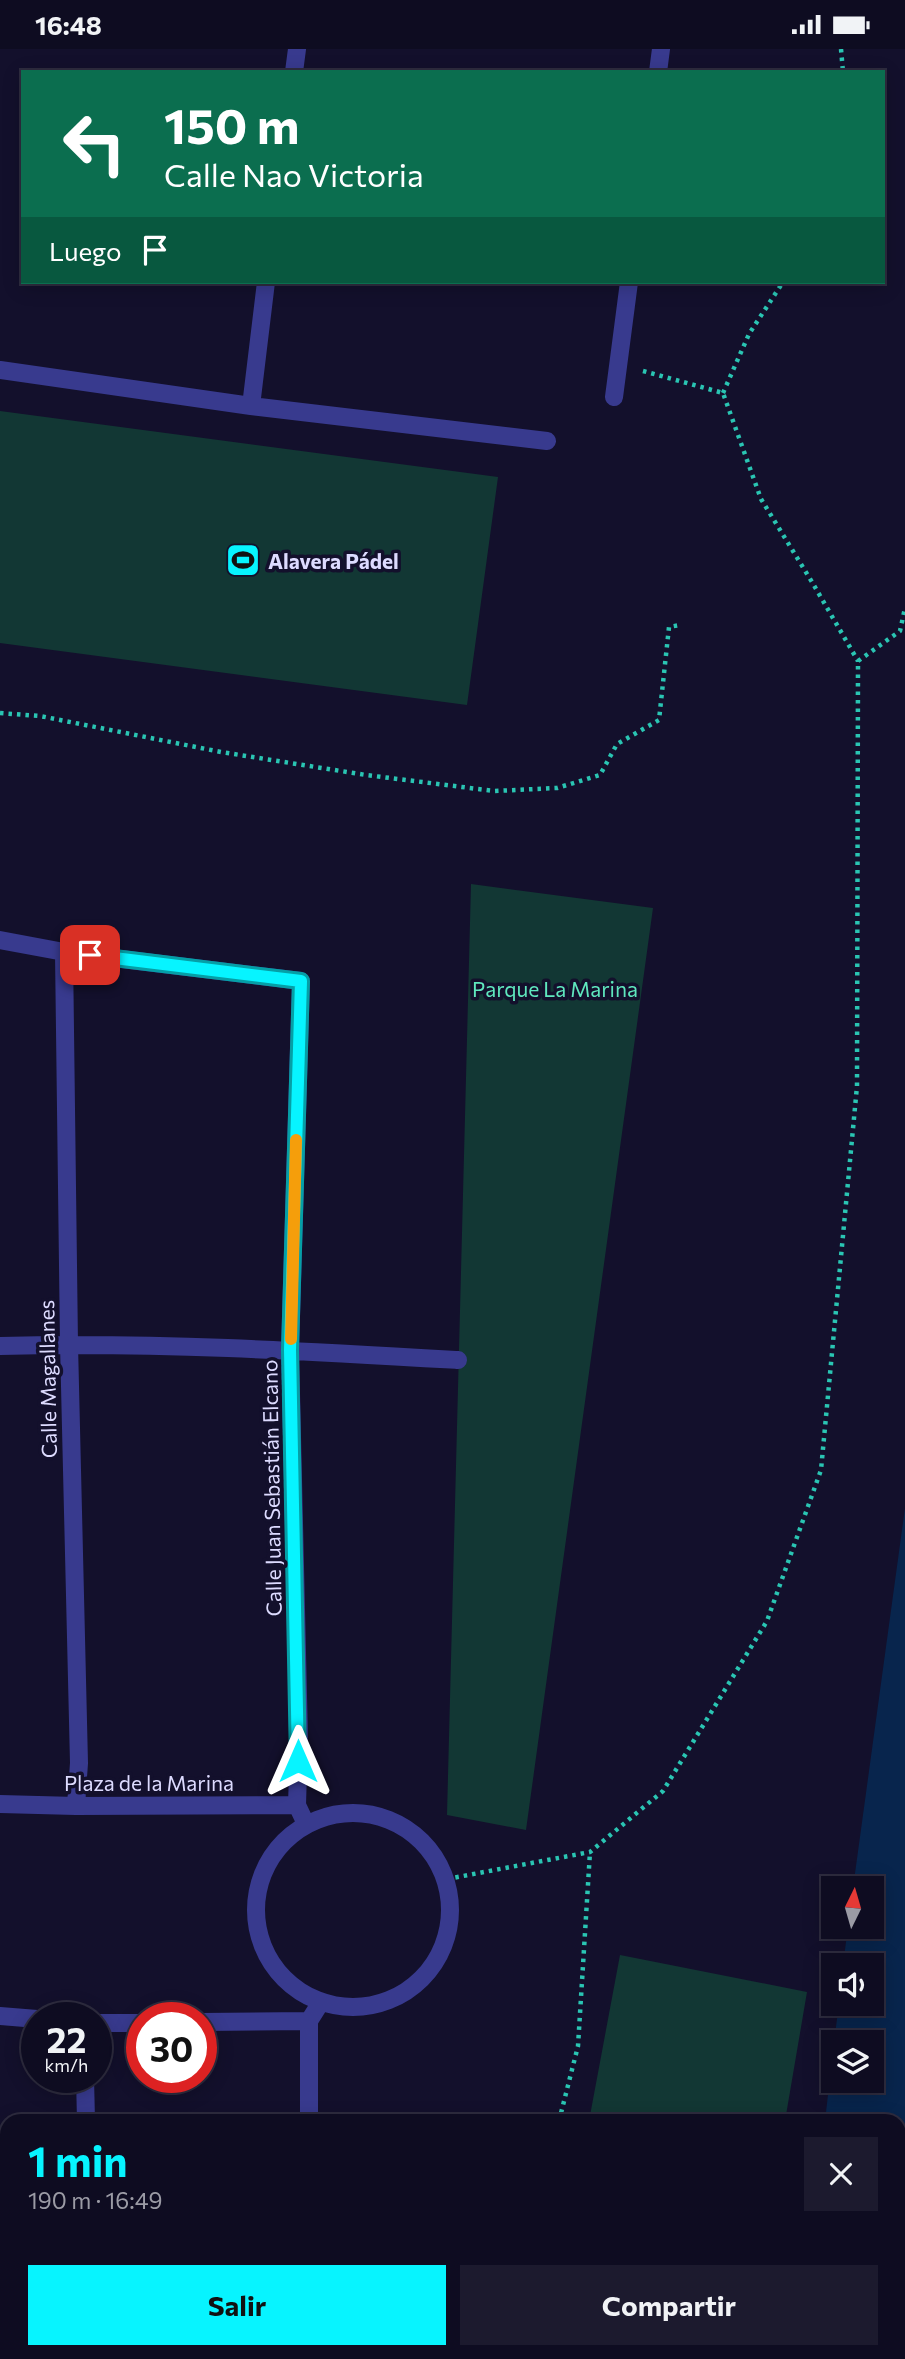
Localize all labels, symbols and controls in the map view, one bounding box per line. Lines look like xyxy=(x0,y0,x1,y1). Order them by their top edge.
text: 16:48 xyxy=(35,9,102,40)
text: 150 m xyxy=(164,94,299,154)
icon: left xyxy=(49,98,140,189)
text: Calle Nao Victoria xyxy=(164,154,424,194)
icon: arrive xyxy=(136,231,174,269)
text: Luego xyxy=(49,235,122,266)
sports icon: Alavera Pádel xyxy=(224,541,262,579)
place label: Alavera Pádel xyxy=(268,548,399,573)
pin xyxy=(60,925,120,985)
icon: arrive xyxy=(71,936,109,974)
park label: Parque La Marina xyxy=(472,976,638,1001)
street label: Calle Magallanes xyxy=(33,1300,61,1458)
street label: Calle Juan Sebastián Elcano xyxy=(256,1359,286,1617)
position arrow xyxy=(261,1724,335,1798)
street label: Plaza de la Marina xyxy=(64,1770,234,1795)
north arrow xyxy=(821,1876,884,1939)
map controls xyxy=(821,1876,884,2093)
button: sound xyxy=(821,1953,884,2016)
speed limit sign: 30 xyxy=(126,2002,217,2093)
text: 22 xyxy=(47,2017,86,2060)
button: layers xyxy=(821,2030,884,2093)
text: km/h xyxy=(45,2054,88,2076)
text: 1 min xyxy=(28,2134,128,2186)
button: close xyxy=(804,2137,878,2211)
text: 190 m · 16:49 xyxy=(28,2186,163,2214)
button: Salir xyxy=(28,2265,446,2345)
button: Compartir xyxy=(460,2265,878,2345)

